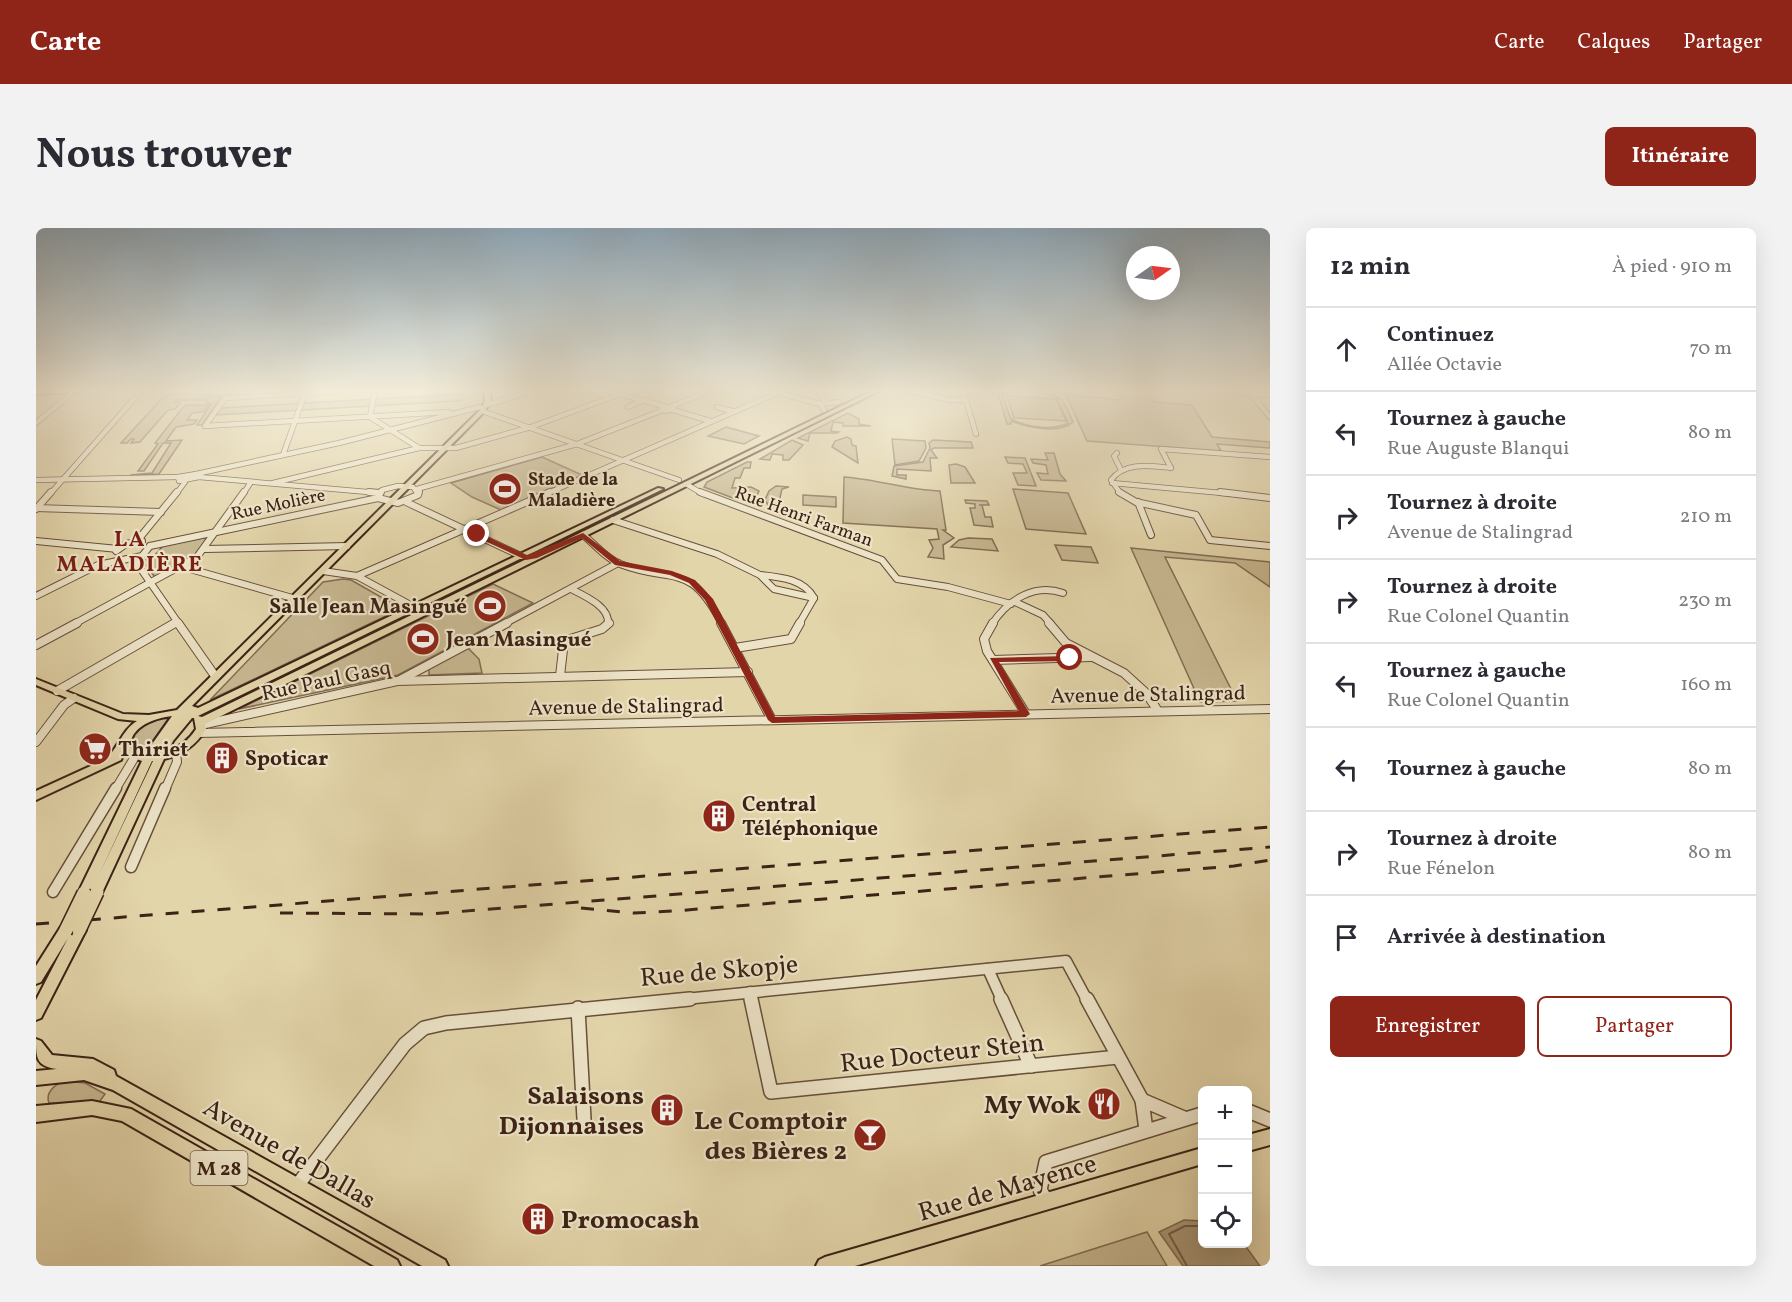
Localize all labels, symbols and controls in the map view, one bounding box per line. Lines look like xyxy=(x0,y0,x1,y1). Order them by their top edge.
text: Carte xyxy=(30,23,101,62)
text: Carte xyxy=(1494,28,1545,57)
text: Calques xyxy=(1578,28,1650,57)
text: Partager xyxy=(1683,28,1762,57)
text: Nous trouver xyxy=(36,127,292,186)
button: Itinéraire xyxy=(1605,127,1756,186)
north arrow xyxy=(1126,246,1180,300)
text: 12 min xyxy=(1330,249,1411,285)
text: À pied · 910 m xyxy=(1612,253,1732,281)
text: Continuez xyxy=(1387,320,1494,351)
icon: ahead xyxy=(1330,333,1363,366)
text: 70 m xyxy=(1689,335,1732,363)
text: Allée Octavie xyxy=(1387,351,1502,379)
text: Tournez à gauche xyxy=(1387,404,1566,435)
icon: left xyxy=(1330,417,1363,450)
text: 80 m xyxy=(1688,419,1732,447)
text: Rue Auguste Blanqui xyxy=(1387,435,1569,463)
place label: Stade de la Maladière xyxy=(528,468,618,514)
sports icon: Stade de la Maladière xyxy=(487,471,523,507)
street label: Rue Henri Farman xyxy=(731,481,876,554)
street label: Rue Molière xyxy=(229,483,328,528)
text: Tournez à droite xyxy=(1387,488,1557,519)
icon: right xyxy=(1330,501,1363,534)
text: 210 m xyxy=(1680,503,1732,531)
text: Avenue de Stalingrad xyxy=(1387,519,1573,547)
route end xyxy=(463,520,489,546)
district label: LA MALADIÈRE xyxy=(57,525,203,581)
text: Tournez à droite xyxy=(1387,572,1557,603)
icon: right xyxy=(1330,585,1363,618)
text: 230 m xyxy=(1678,587,1732,615)
sports icon: Salle Jean Masingué xyxy=(472,588,508,624)
place label: Salle Jean Masingué xyxy=(269,593,467,622)
text: Rue Colonel Quantin xyxy=(1387,603,1570,631)
sports icon: Jean Masingué xyxy=(405,621,441,657)
place label: Jean Masingué xyxy=(445,626,591,655)
route start xyxy=(1056,644,1082,670)
street label: Rue Paul Gasq xyxy=(259,653,394,709)
text: Tournez à gauche xyxy=(1387,656,1566,687)
icon: left xyxy=(1330,669,1363,702)
text: 160 m xyxy=(1680,671,1732,699)
street label: Avenue de Stalingrad xyxy=(1050,679,1246,712)
text: Rue Colonel Quantin xyxy=(1387,687,1570,715)
street label: Avenue de Stalingrad xyxy=(528,691,724,724)
supermarket icon: Thiriet xyxy=(77,731,113,767)
place label: Thiriet xyxy=(118,736,188,765)
building icon: Spoticar xyxy=(204,740,240,776)
place label: Spoticar xyxy=(245,745,328,774)
icon: left xyxy=(1330,753,1363,786)
text: Tournez à gauche xyxy=(1387,754,1566,785)
text: 80 m xyxy=(1688,755,1732,783)
place label: Central Téléphonique xyxy=(742,791,878,844)
building icon: Central Téléphonique xyxy=(701,798,737,834)
text: Tournez à droite xyxy=(1387,824,1557,855)
icon: right xyxy=(1330,837,1363,870)
text: 80 m xyxy=(1688,839,1732,867)
text: Rue Fénelon xyxy=(1387,855,1495,883)
icon: arrive xyxy=(1330,921,1363,954)
text: Arrivée à destination xyxy=(1387,922,1606,953)
street label: Rue de Skopje xyxy=(639,947,800,997)
button: Enregistrer xyxy=(1330,996,1525,1057)
button: Partager xyxy=(1537,996,1732,1057)
street label: Rue Docteur Stein xyxy=(838,1025,1046,1083)
place label: Salaisons Dijonnaises xyxy=(499,1079,644,1145)
restaurant icon: My Wok xyxy=(1086,1086,1122,1122)
map controls xyxy=(1198,1086,1252,1248)
button: + xyxy=(1198,1086,1252,1140)
place label: My Wok xyxy=(984,1088,1081,1124)
street label: Avenue de Dallas xyxy=(196,1091,382,1219)
building icon: Salaisons Dijonnaises xyxy=(649,1092,685,1128)
place label: Le Comptoir des Bières 2 xyxy=(694,1104,847,1170)
bar icon: Le Comptoir des Bières 2 xyxy=(852,1117,888,1153)
button: − xyxy=(1198,1140,1252,1194)
street label: Rue de Mayence xyxy=(914,1146,1101,1232)
road number: M 28 xyxy=(190,1151,248,1185)
button: locate xyxy=(1198,1194,1252,1248)
building icon: Promocash xyxy=(520,1201,556,1237)
place label: Promocash xyxy=(561,1203,700,1239)

